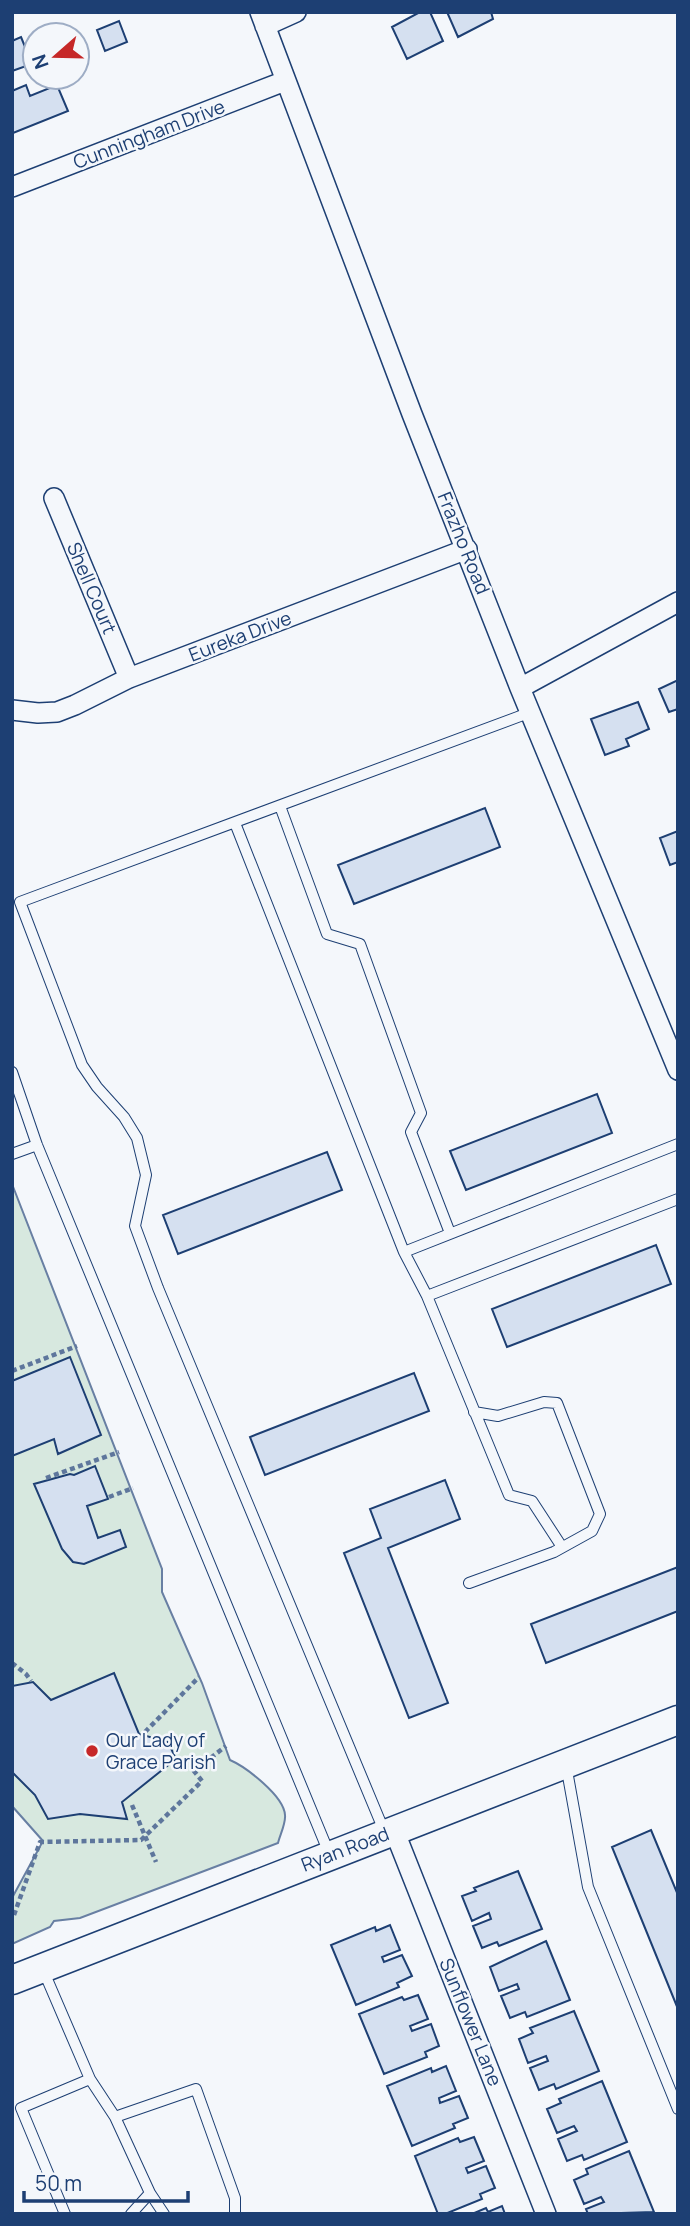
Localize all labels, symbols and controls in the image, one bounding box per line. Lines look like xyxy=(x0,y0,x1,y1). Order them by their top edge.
north arrow xyxy=(21,21,91,91)
text: N xyxy=(25,51,55,73)
street label: Cunningham Drive xyxy=(69,93,229,175)
street label: Frazho Road xyxy=(432,488,496,598)
street label: Shell Court xyxy=(61,538,123,638)
street label: Eureka Drive xyxy=(185,604,295,668)
place label: Our Lady of Grace Parish xyxy=(106,1727,216,1775)
marker: Our Lady of Grace Parish xyxy=(84,1743,100,1759)
street label: Ryan Road xyxy=(297,1820,393,1878)
street label: Sunflower Lane xyxy=(434,1954,508,2090)
scale bar xyxy=(24,2160,189,2204)
text: 50 m xyxy=(35,2169,82,2197)

